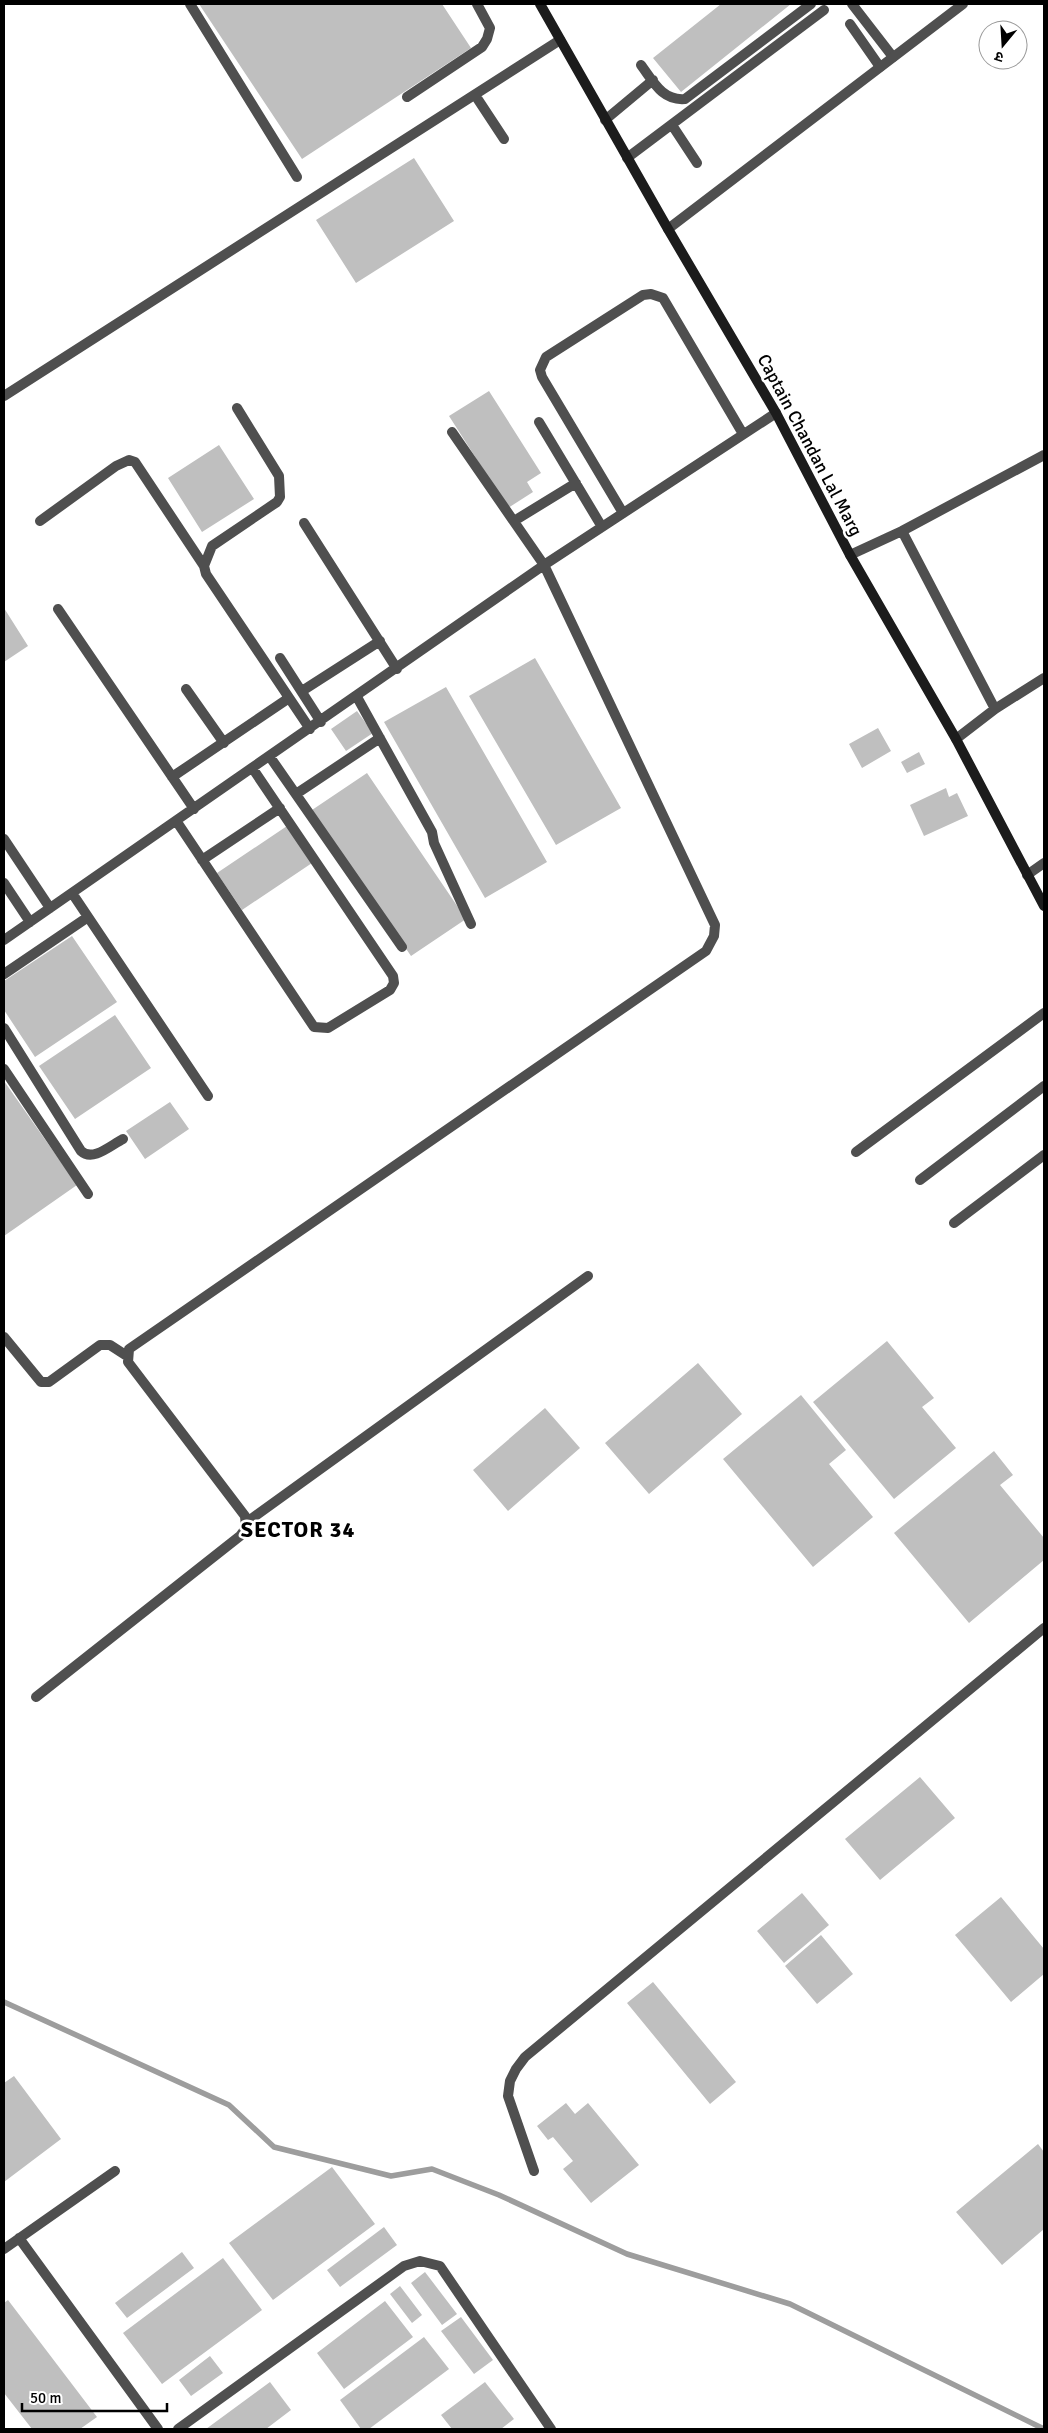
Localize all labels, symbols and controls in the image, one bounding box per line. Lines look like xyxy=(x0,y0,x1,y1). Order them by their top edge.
north arrow xyxy=(978,20,1028,70)
text: उ xyxy=(992,47,1006,66)
street label: Captain Chandan Lal Marg xyxy=(753,350,867,540)
district label: SECTOR 34 xyxy=(241,1516,355,1543)
scale bar xyxy=(22,2380,168,2412)
text: 50 m xyxy=(30,2389,61,2407)

